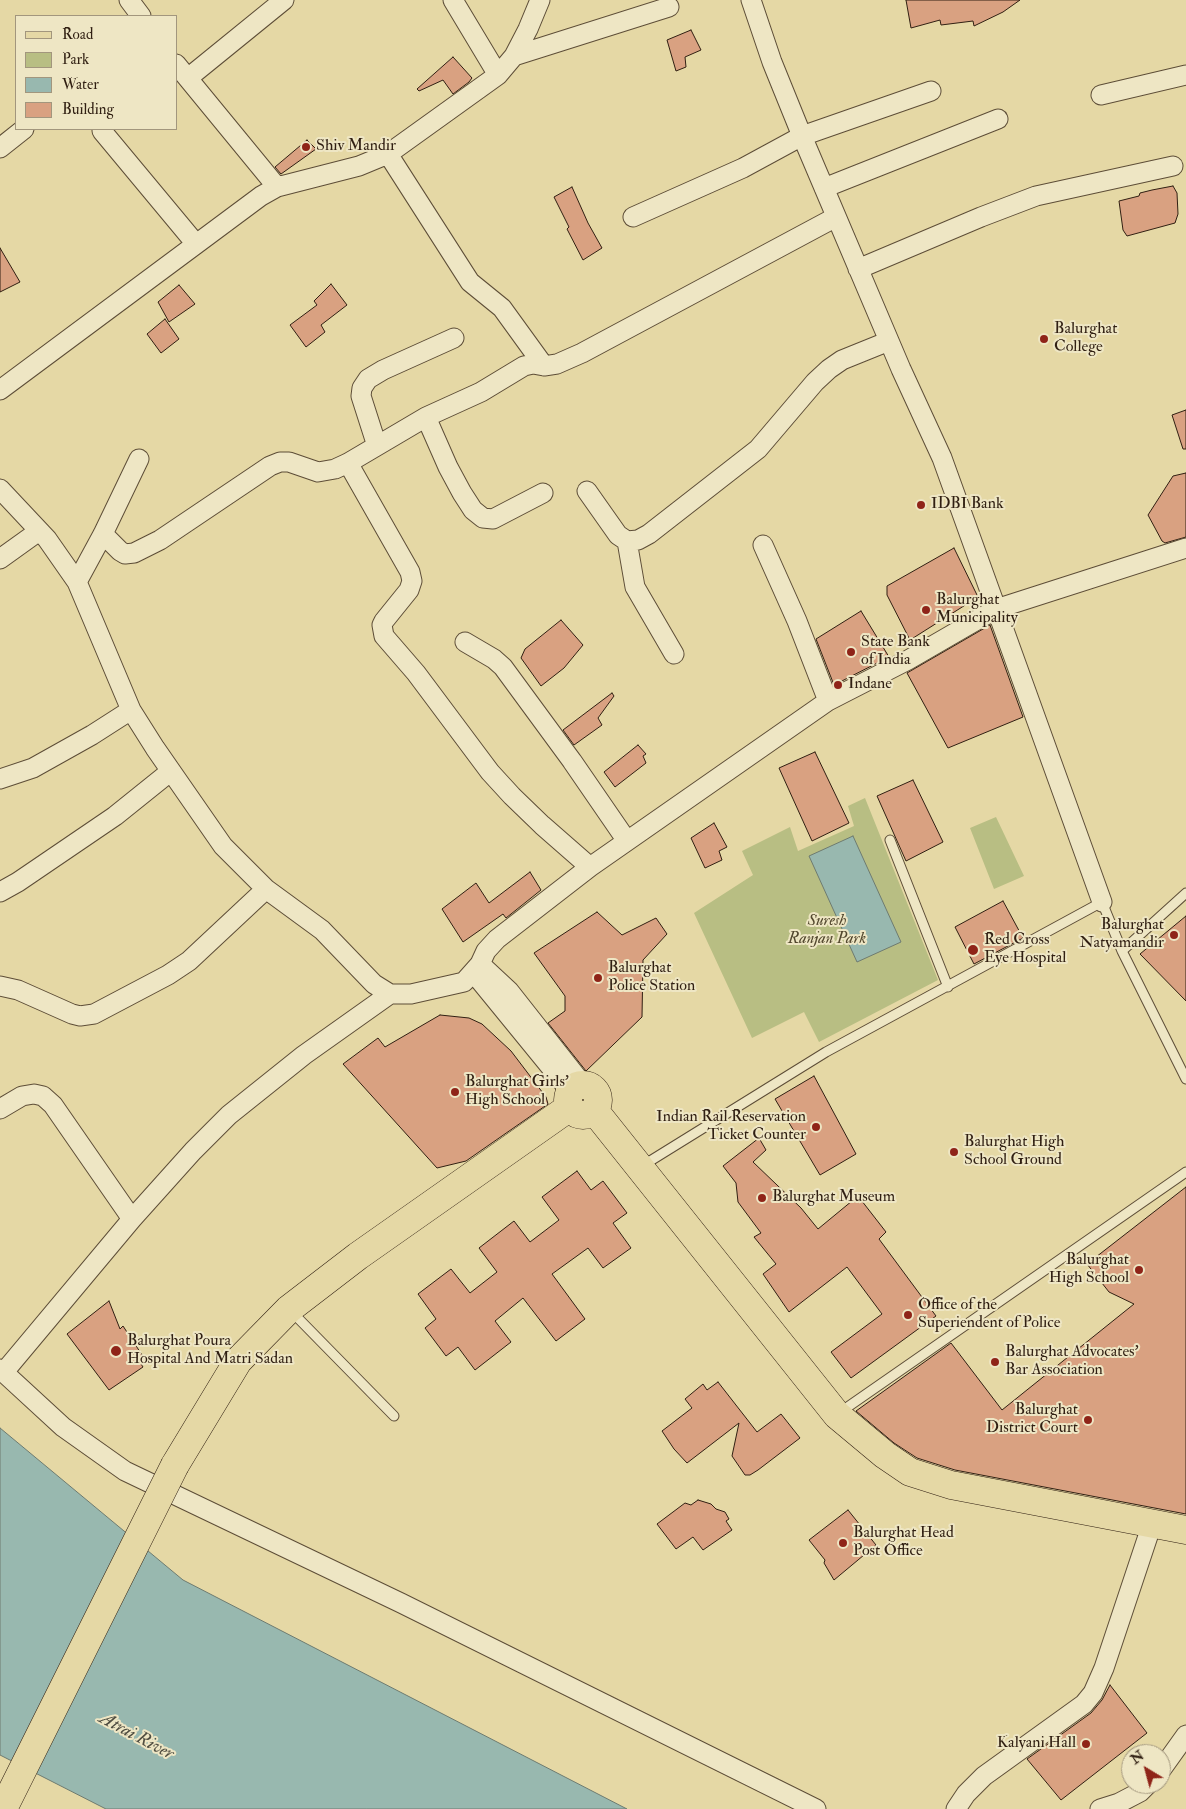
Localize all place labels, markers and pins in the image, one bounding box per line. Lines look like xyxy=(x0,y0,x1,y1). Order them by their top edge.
place label: Shiv Mandir xyxy=(316,137,396,157)
marker: Shiv Mandir xyxy=(300,141,312,153)
place label: Balurghat College xyxy=(1054,320,1117,358)
marker: Balurghat College xyxy=(1038,333,1050,345)
place label: IDBI Bank xyxy=(931,495,1004,515)
marker: IDBI Bank xyxy=(915,499,927,511)
place label: Balurghat Municipality xyxy=(936,591,1018,629)
marker: Balurghat Municipality xyxy=(920,604,932,616)
place label: State Bank of India xyxy=(861,633,930,671)
marker: State Bank of India xyxy=(845,646,857,658)
place label: Indane xyxy=(848,675,892,695)
marker: Indane xyxy=(832,679,844,691)
place label: Balurghat Natyamandir xyxy=(1079,916,1164,954)
marker: Balurghat Natyamandir xyxy=(1168,929,1180,941)
place label: Red Cross Eye Hospital xyxy=(984,931,1066,969)
marker: Red Cross Eye Hospital xyxy=(966,943,980,957)
place label: Balurghat Police Station xyxy=(608,959,695,997)
marker: Balurghat Police Station xyxy=(592,972,604,984)
place label: Balurghat Girls' High School xyxy=(465,1073,569,1111)
marker: Balurghat Girls' High School xyxy=(449,1086,461,1098)
place label: Indian Rail Reservation Ticket Counter xyxy=(656,1108,806,1146)
marker: Indian Rail Reservation Ticket Counter xyxy=(810,1121,822,1133)
place label: Balurghat High School Ground xyxy=(964,1133,1064,1171)
marker: Balurghat High School Ground xyxy=(948,1146,960,1158)
place label: Balurghat Museum xyxy=(772,1188,895,1208)
marker: Balurghat Museum xyxy=(756,1192,768,1204)
place label: Balurghat High School xyxy=(1049,1251,1129,1289)
marker: Balurghat High School xyxy=(1133,1264,1145,1276)
place label: Office of the Superiendent of Police xyxy=(918,1296,1060,1334)
marker: Office of the Superiendent of Police xyxy=(902,1309,914,1321)
place label: Balurghat Poura Hospital And Matri Sadan xyxy=(127,1332,293,1370)
place label: Balurghat Advocates' Bar Association xyxy=(1005,1343,1139,1381)
marker: Balurghat Poura Hospital And Matri Sadan xyxy=(109,1344,123,1358)
marker: Balurghat Advocates' Bar Association xyxy=(989,1356,1001,1368)
place label: Balurghat District Court xyxy=(986,1401,1078,1439)
marker: Balurghat District Court xyxy=(1082,1414,1094,1426)
place label: Balurghat Head Post Office xyxy=(853,1524,954,1562)
marker: Balurghat Head Post Office xyxy=(837,1537,849,1549)
place label: Kalyani Hall xyxy=(997,1734,1076,1754)
marker: Kalyani Hall xyxy=(1080,1738,1092,1750)

